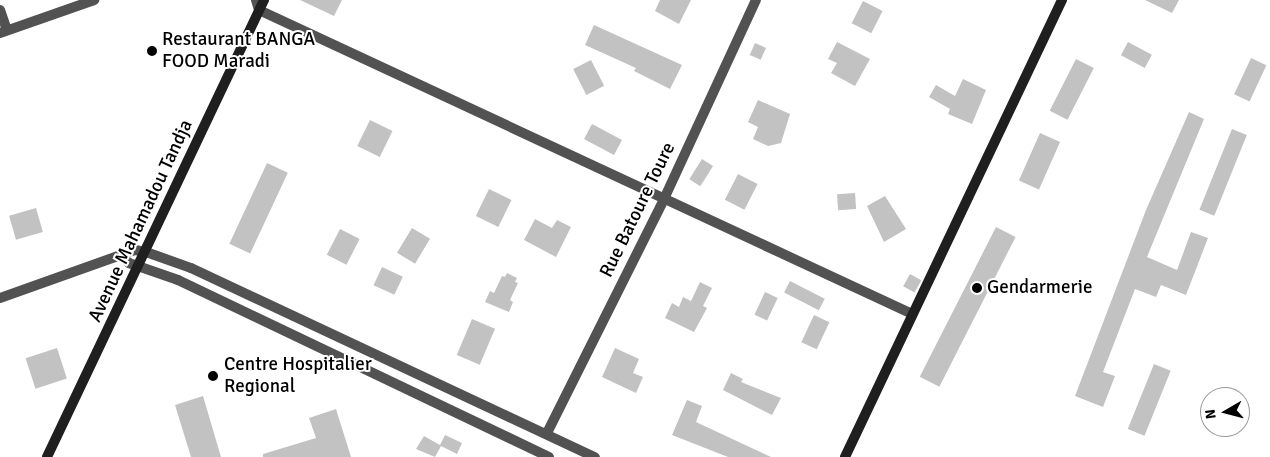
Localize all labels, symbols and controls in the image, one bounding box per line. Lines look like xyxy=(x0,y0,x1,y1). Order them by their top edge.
place label: Restaurant BANGA FOOD Maradi xyxy=(162,29,315,73)
marker: Restaurant BANGA FOOD Maradi xyxy=(146,45,158,57)
street label: Avenue Mahamadou Tandja xyxy=(84,116,198,326)
street label: Rue Batoure Toure xyxy=(595,139,681,281)
place label: Gendarmerie xyxy=(987,277,1092,299)
marker: Gendarmerie xyxy=(971,282,983,294)
place label: Centre Hospitalier Regional xyxy=(224,354,372,398)
marker: Centre Hospitalier Regional xyxy=(206,369,220,383)
north arrow xyxy=(1200,387,1250,437)
text: N xyxy=(1202,408,1220,420)

